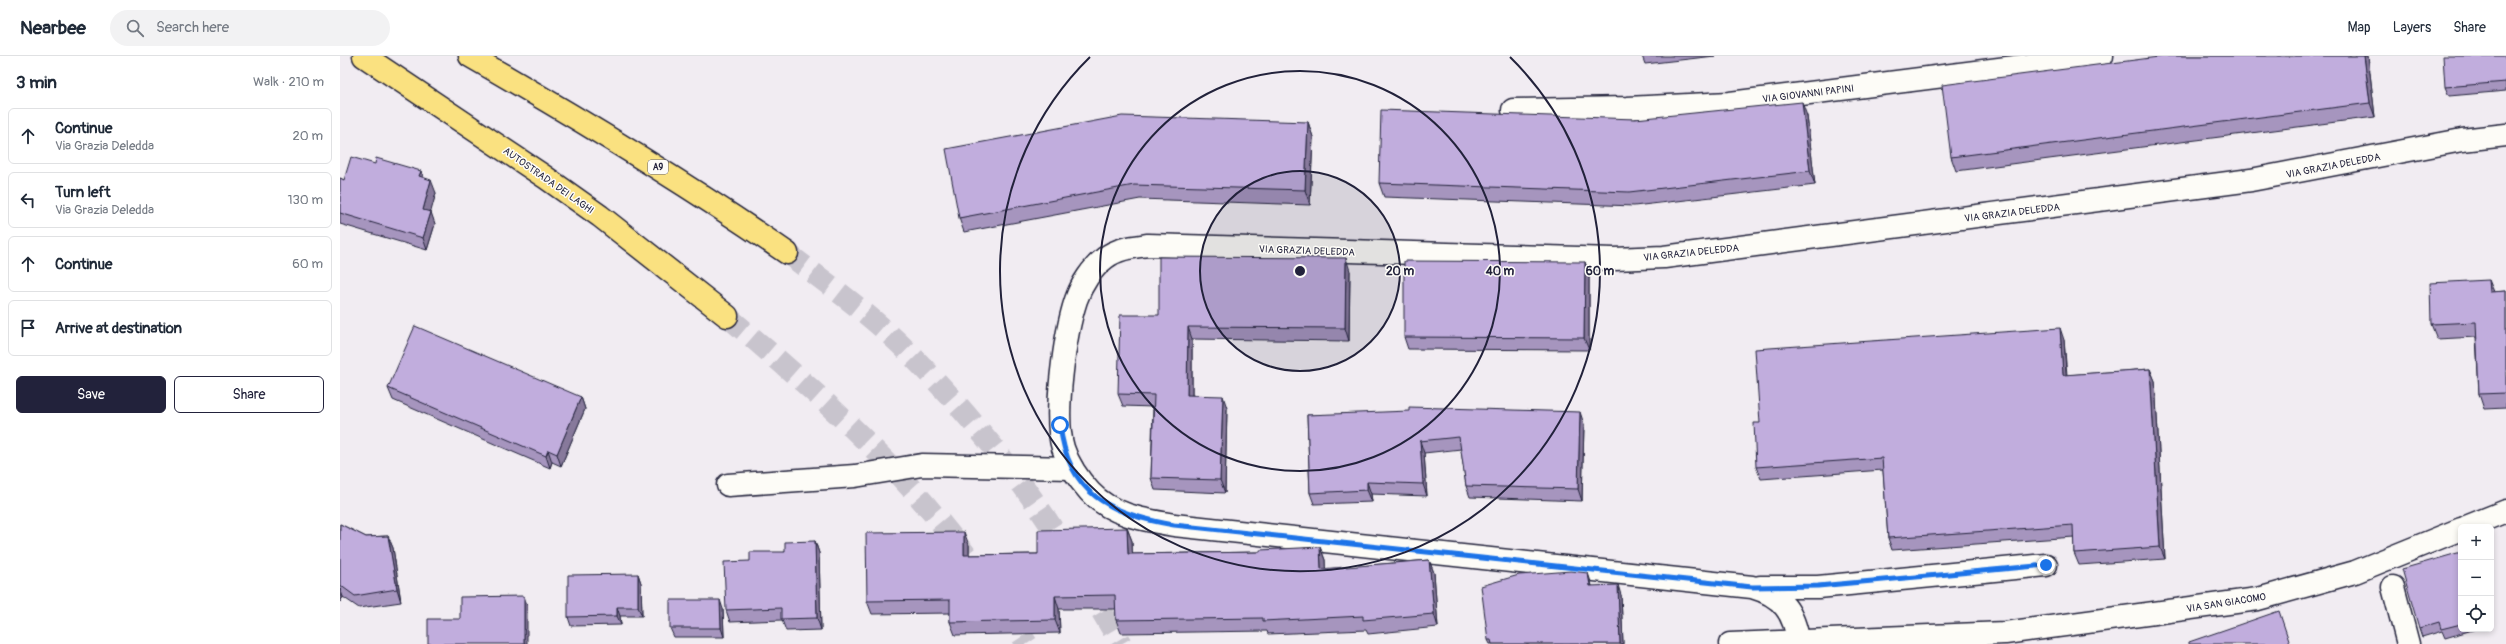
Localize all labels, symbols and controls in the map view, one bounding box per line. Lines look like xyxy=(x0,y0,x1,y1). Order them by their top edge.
search box xyxy=(110,10,390,46)
text: Nearbee xyxy=(20,16,86,40)
icon: search xyxy=(124,17,146,39)
text: Search here xyxy=(156,18,229,37)
text: Map xyxy=(2348,19,2371,36)
text: Layers xyxy=(2393,19,2431,36)
text: Share xyxy=(2453,19,2486,36)
text: 3 min xyxy=(16,72,57,93)
text: Walk · 210 m xyxy=(253,74,324,90)
street label: VIA GIOVANNI PAPINI xyxy=(1762,82,1855,106)
text: Continue xyxy=(55,119,113,138)
icon: ahead xyxy=(17,125,39,147)
text: 20 m xyxy=(292,128,323,144)
text: Via Grazia Deledda xyxy=(55,138,154,154)
street label: AUTOSTRADA DEI LAGHI xyxy=(501,145,596,217)
street label: VIA GRAZIA DELEDDA xyxy=(2285,151,2382,181)
road number: A9 xyxy=(648,160,668,174)
text: Turn left xyxy=(55,183,111,202)
icon: left xyxy=(17,189,39,211)
text: 130 m xyxy=(287,192,323,208)
street label: VIA GRAZIA DELEDDA xyxy=(1964,201,2061,225)
text: Via Grazia Deledda xyxy=(55,202,154,218)
street label: VIA GRAZIA DELEDDA xyxy=(1643,242,1740,264)
street label: VIA GRAZIA DELEDDA xyxy=(1259,243,1356,259)
icon: ahead xyxy=(17,253,39,275)
text: Continue xyxy=(55,255,113,274)
text: 60 m xyxy=(292,256,323,272)
centre of rings xyxy=(1293,264,1307,278)
text: 20 m xyxy=(1386,264,1414,279)
text: 40 m xyxy=(1485,264,1515,279)
text: 60 m xyxy=(1586,264,1615,279)
icon: arrive xyxy=(17,317,39,339)
text: Arrive at destination xyxy=(55,319,182,338)
button: Save xyxy=(16,376,166,413)
button: Share xyxy=(174,376,324,413)
route start xyxy=(1051,416,1069,434)
map controls xyxy=(2458,524,2494,632)
button: + xyxy=(2458,524,2494,560)
route end xyxy=(2037,556,2055,574)
button: − xyxy=(2458,560,2494,596)
street label: VIA SAN GIACOMO xyxy=(2186,591,2267,615)
button: locate xyxy=(2458,596,2494,632)

